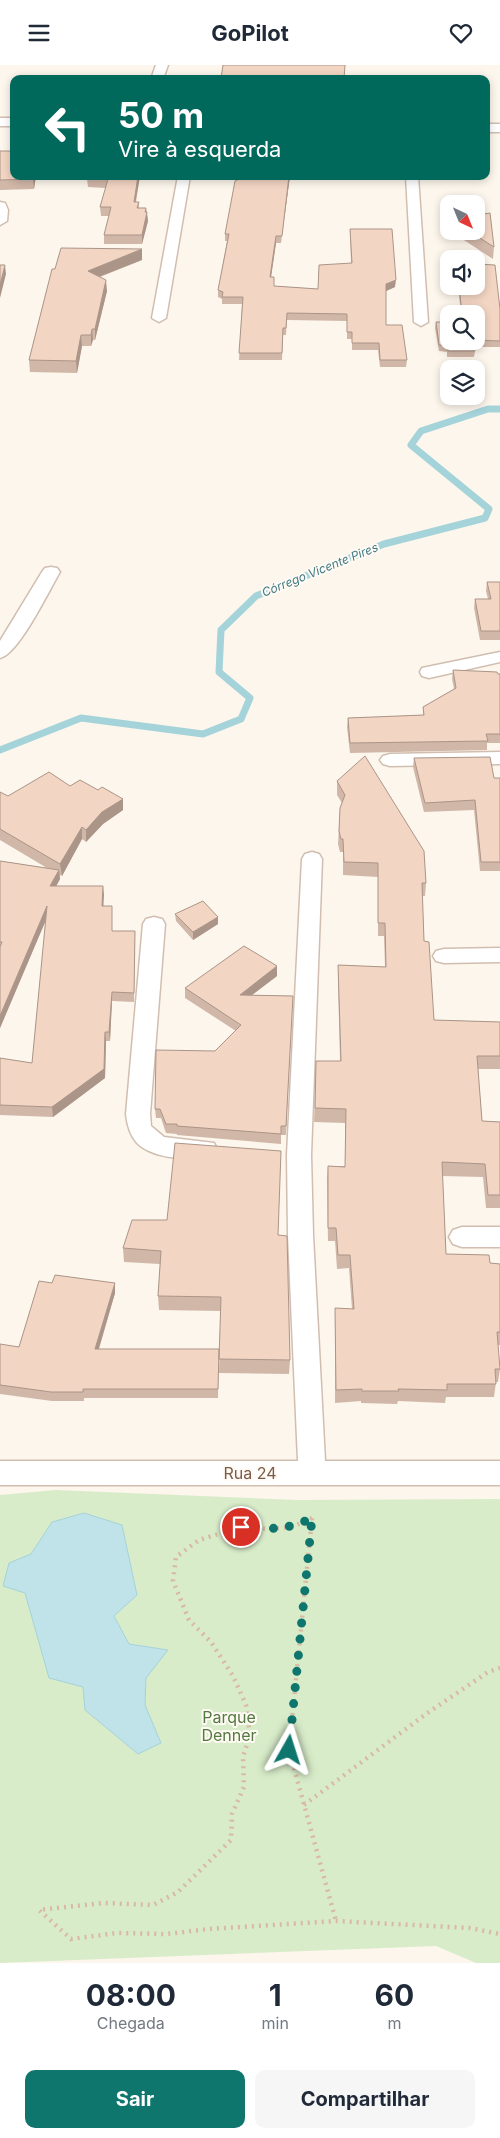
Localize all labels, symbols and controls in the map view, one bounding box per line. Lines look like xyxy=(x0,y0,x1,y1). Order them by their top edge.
icon: menu xyxy=(25,19,53,47)
icon: heart xyxy=(447,19,475,47)
text: GoPilot xyxy=(211,20,289,46)
text: 50 m xyxy=(118,94,204,136)
icon: left xyxy=(35,95,100,160)
text: Vire à esquerda xyxy=(118,136,281,162)
north arrow xyxy=(440,195,485,240)
map controls xyxy=(440,195,485,405)
button: sound xyxy=(440,250,485,295)
button: search xyxy=(440,305,485,350)
button: layers xyxy=(440,360,485,405)
water label: Córrego Vicente Pires xyxy=(259,539,380,600)
street label: Rua 24 xyxy=(223,1463,277,1483)
pin xyxy=(220,1506,262,1548)
icon: arrive xyxy=(227,1513,255,1541)
park label: Parque Denner xyxy=(201,1707,257,1745)
position arrow xyxy=(262,1723,314,1775)
text: 08:00 xyxy=(86,1977,176,2013)
text: 1 xyxy=(269,1977,282,2013)
text: 60 xyxy=(375,1977,414,2013)
text: Chegada xyxy=(97,2013,165,2033)
text: min xyxy=(262,2013,289,2033)
text: m xyxy=(387,2013,401,2033)
button: Sair xyxy=(25,2070,245,2128)
button: Compartilhar xyxy=(255,2070,475,2128)

